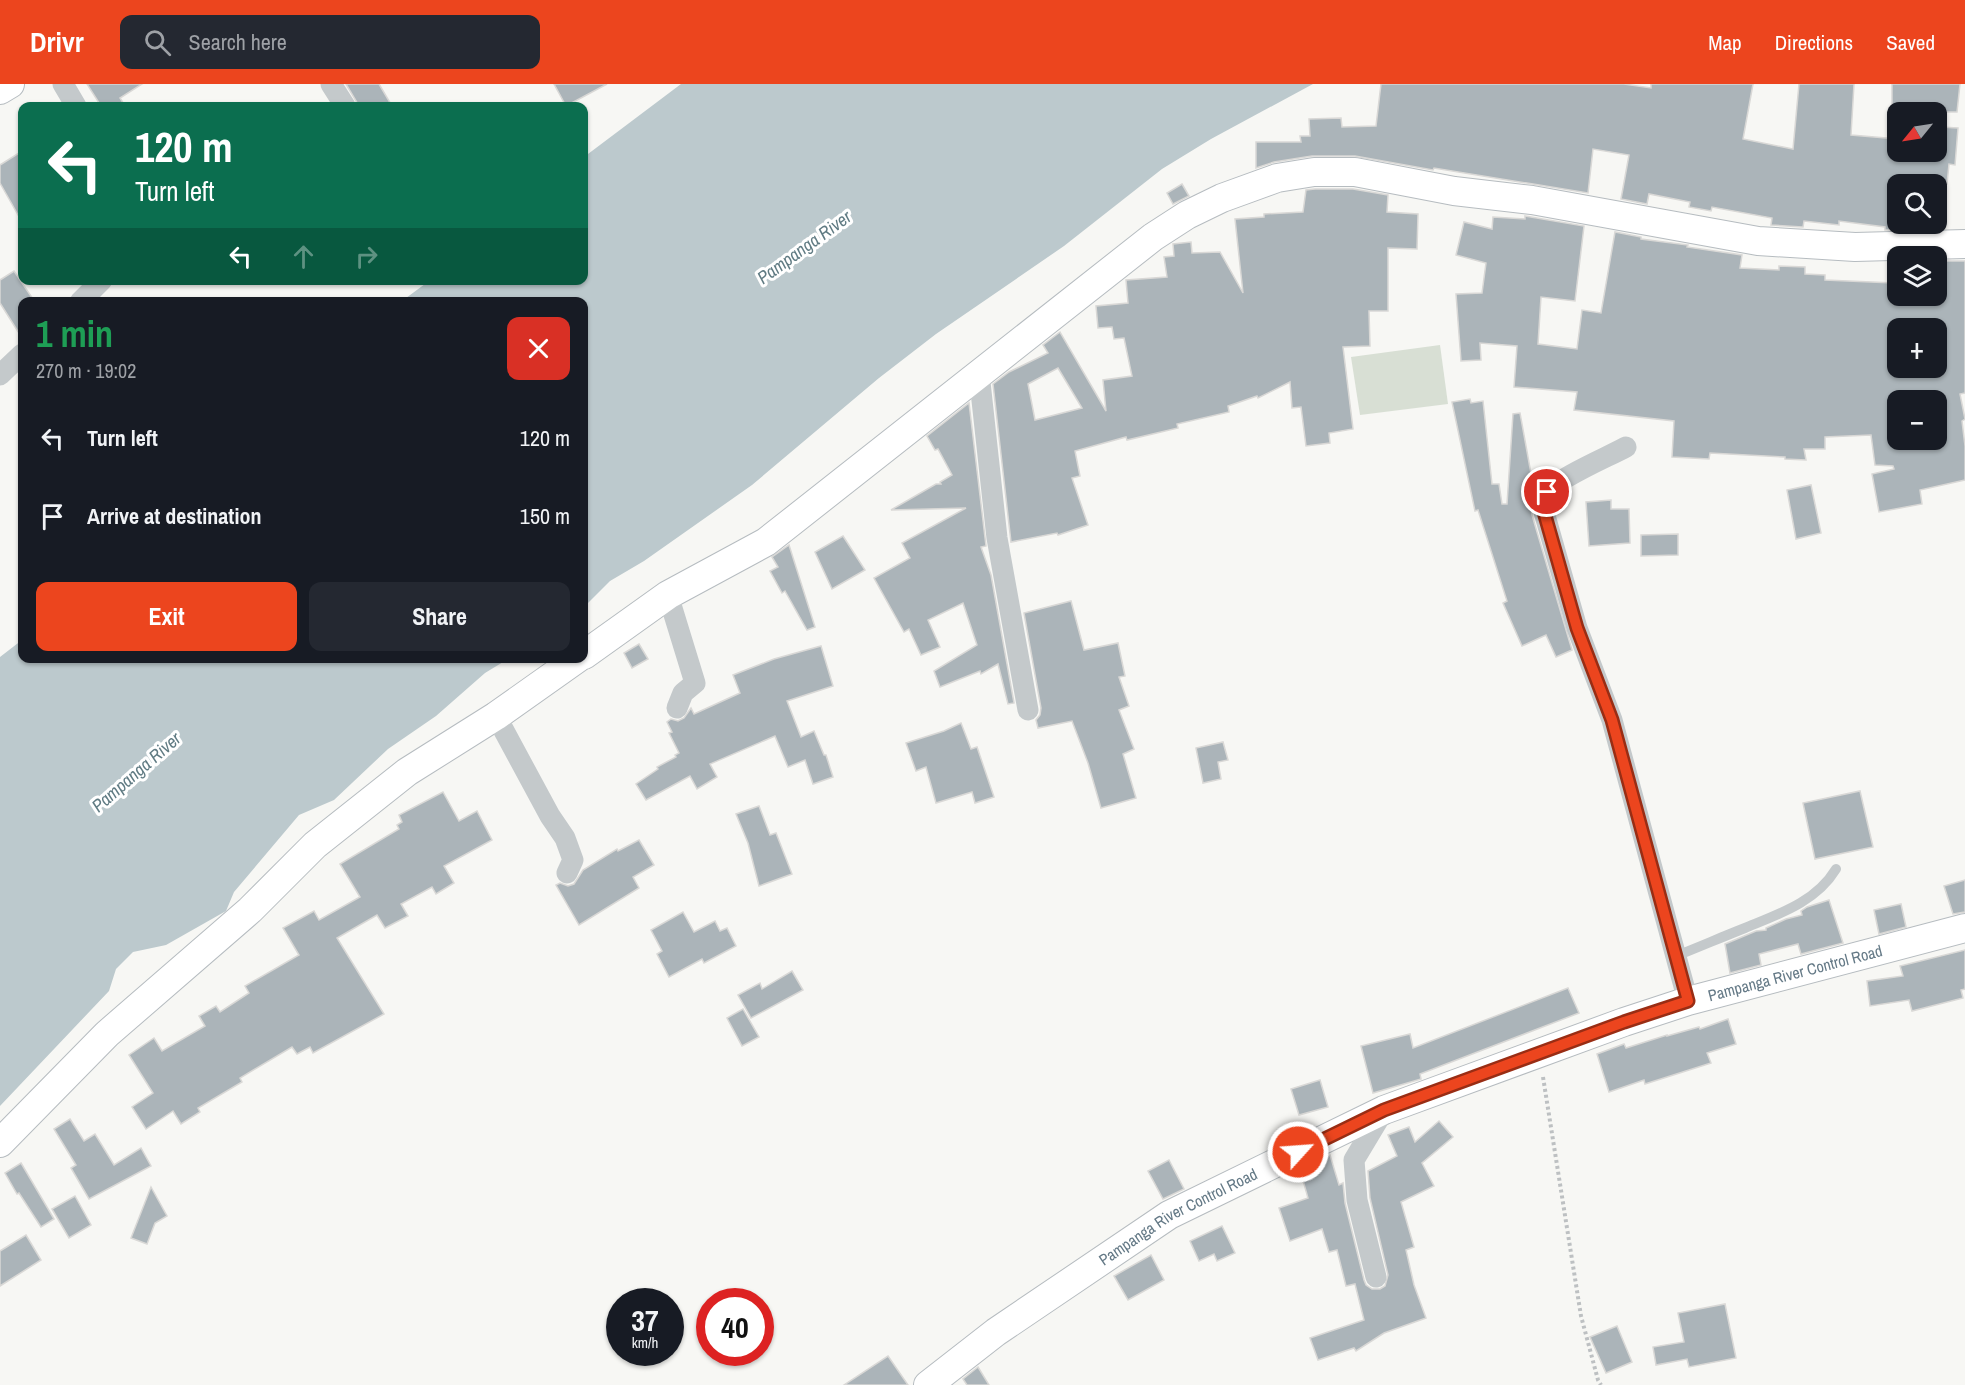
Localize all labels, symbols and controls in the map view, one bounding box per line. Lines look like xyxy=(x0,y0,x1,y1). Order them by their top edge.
search box xyxy=(120,15,540,69)
text: Drivr xyxy=(30,23,84,61)
icon: search xyxy=(141,26,174,59)
text: Search here xyxy=(189,27,287,57)
text: Map xyxy=(1708,28,1742,57)
text: Directions xyxy=(1775,28,1853,57)
text: Saved xyxy=(1886,28,1935,57)
north arrow xyxy=(1887,102,1947,162)
map controls xyxy=(1887,102,1947,450)
text: 120 m xyxy=(135,119,233,175)
icon: left xyxy=(36,126,114,204)
text: Turn left xyxy=(135,173,214,209)
button: search xyxy=(1887,174,1947,234)
water label: Pampanga River xyxy=(752,204,857,290)
icon: left xyxy=(224,240,257,273)
icon: ahead xyxy=(287,240,320,273)
icon: right xyxy=(350,240,383,273)
button: layers xyxy=(1887,246,1947,306)
text: 1 min xyxy=(36,310,113,358)
button: close xyxy=(507,317,570,380)
button: + xyxy=(1887,318,1947,378)
text: 270 m · 19:02 xyxy=(36,357,136,384)
button: − xyxy=(1887,390,1947,450)
icon: left xyxy=(36,422,69,455)
text: Turn left xyxy=(87,423,158,453)
text: 120 m xyxy=(520,423,570,453)
pin xyxy=(1521,466,1572,517)
icon: arrive xyxy=(1530,475,1563,508)
icon: arrive xyxy=(36,500,69,533)
text: Arrive at destination xyxy=(87,501,261,531)
text: 150 m xyxy=(520,501,570,531)
button: Exit xyxy=(36,582,297,651)
button: Share xyxy=(309,582,570,651)
water label: Pampanga River xyxy=(86,726,187,818)
street label: Pampanga River Control Road xyxy=(1705,939,1885,1006)
position arrow xyxy=(1266,1120,1330,1184)
street label: Pampanga River Control Road xyxy=(1094,1163,1261,1271)
speed limit sign: 40 xyxy=(696,1288,774,1366)
text: 37 xyxy=(631,1300,659,1340)
text: km/h xyxy=(632,1332,658,1353)

